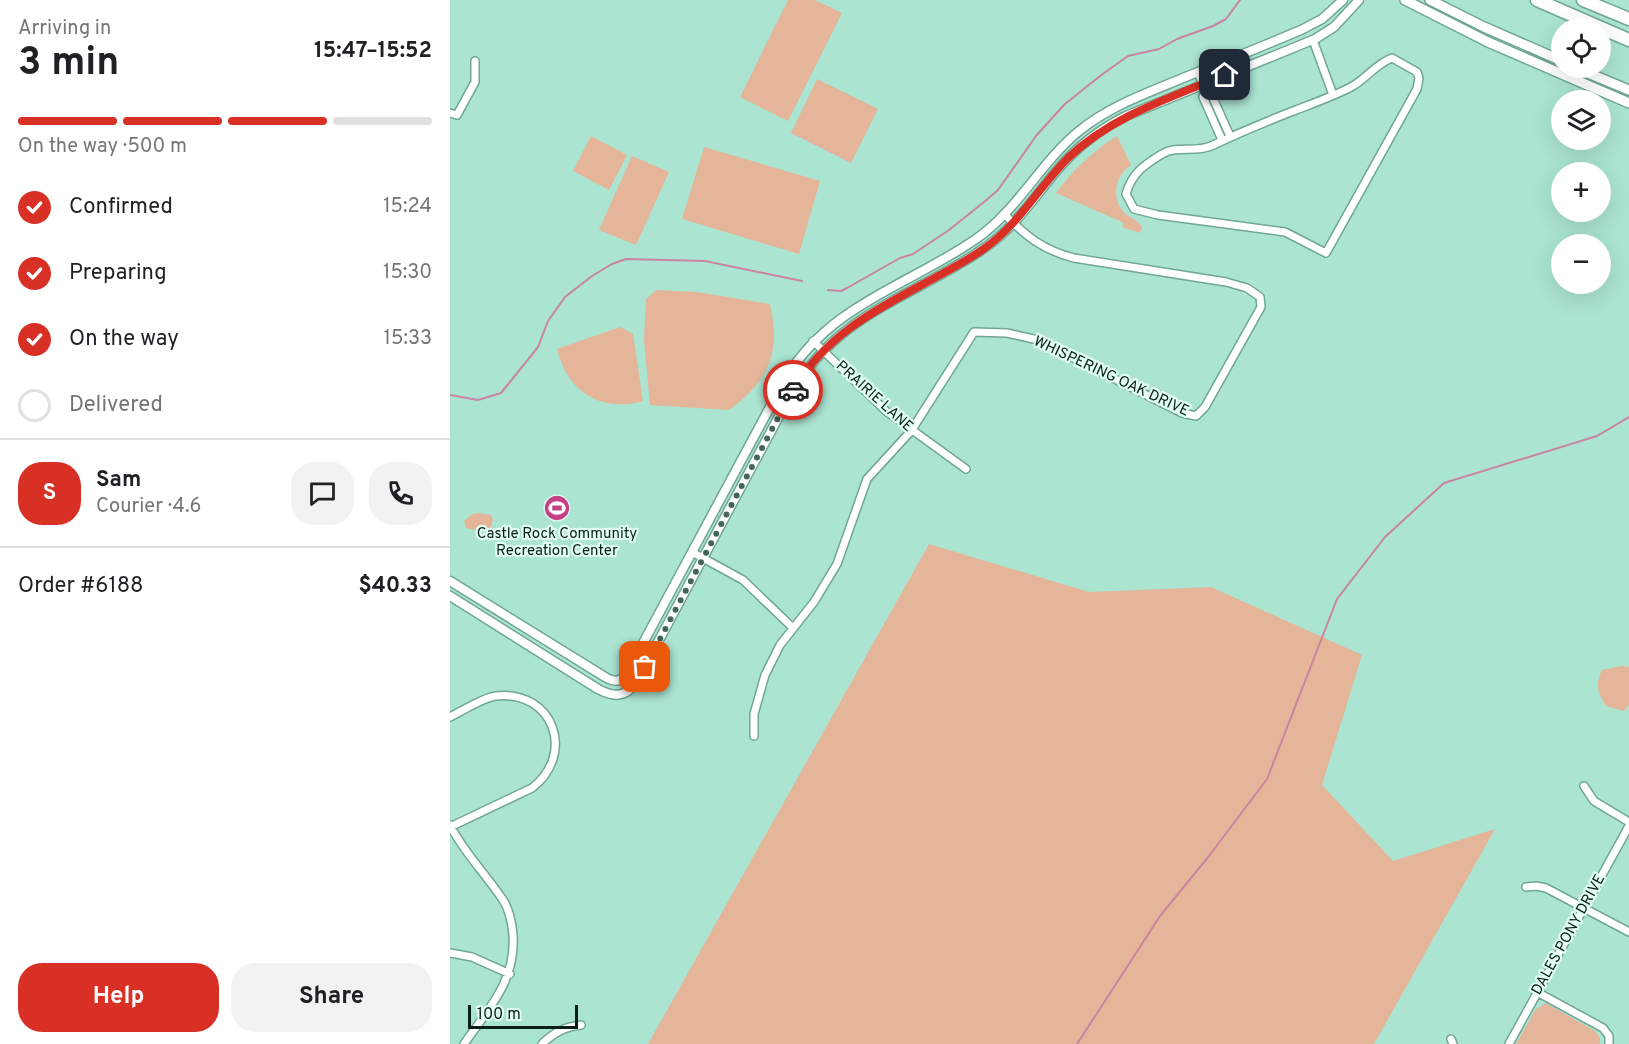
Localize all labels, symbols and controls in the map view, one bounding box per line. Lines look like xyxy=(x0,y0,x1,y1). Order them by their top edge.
text: Arriving in xyxy=(18,16,111,42)
map controls xyxy=(1551,18,1611,294)
button: locate xyxy=(1551,18,1611,78)
text: 15:47–15:52 xyxy=(314,38,432,65)
text: 3 min xyxy=(18,40,119,89)
pin xyxy=(1199,49,1250,100)
icon: home xyxy=(1208,58,1241,91)
button: layers xyxy=(1551,90,1611,150)
text: On the way · 500 m xyxy=(18,134,187,160)
button: + xyxy=(1551,162,1611,222)
icon: check xyxy=(18,191,51,224)
text: Confirmed xyxy=(69,194,173,221)
text: 15:24 xyxy=(383,194,432,220)
button: − xyxy=(1551,234,1611,294)
icon: check xyxy=(18,257,51,290)
text: Preparing xyxy=(69,260,167,287)
text: 15:30 xyxy=(383,260,432,286)
icon: check xyxy=(18,323,51,356)
text: On the way xyxy=(69,326,179,353)
text: 15:33 xyxy=(384,326,432,352)
street label: WHISPERING OAK DRIVE xyxy=(1030,333,1192,421)
street label: PRAIRIE LANE xyxy=(831,357,917,437)
courier xyxy=(763,360,823,420)
icon: car xyxy=(777,374,810,407)
text: Delivered xyxy=(69,392,163,419)
button: chat xyxy=(291,462,354,525)
button: phone xyxy=(369,462,432,525)
text: Sam xyxy=(96,467,141,494)
text: S xyxy=(43,480,56,507)
sports icon: Castle Rock Community Recreation Center xyxy=(542,493,572,523)
text: Courier · 4.6 xyxy=(96,494,201,520)
place label: Castle Rock Community Recreation Center xyxy=(477,525,637,561)
text: Order #6188 xyxy=(18,573,144,600)
text: $40.33 xyxy=(358,573,432,600)
pin xyxy=(619,641,670,692)
icon: bag xyxy=(628,650,661,683)
street label: DALES PONY DRIVE xyxy=(1528,871,1610,999)
button: Help xyxy=(18,963,219,1032)
button: Share xyxy=(231,963,432,1032)
scale bar xyxy=(468,1002,578,1030)
text: 100 m xyxy=(477,1005,521,1025)

